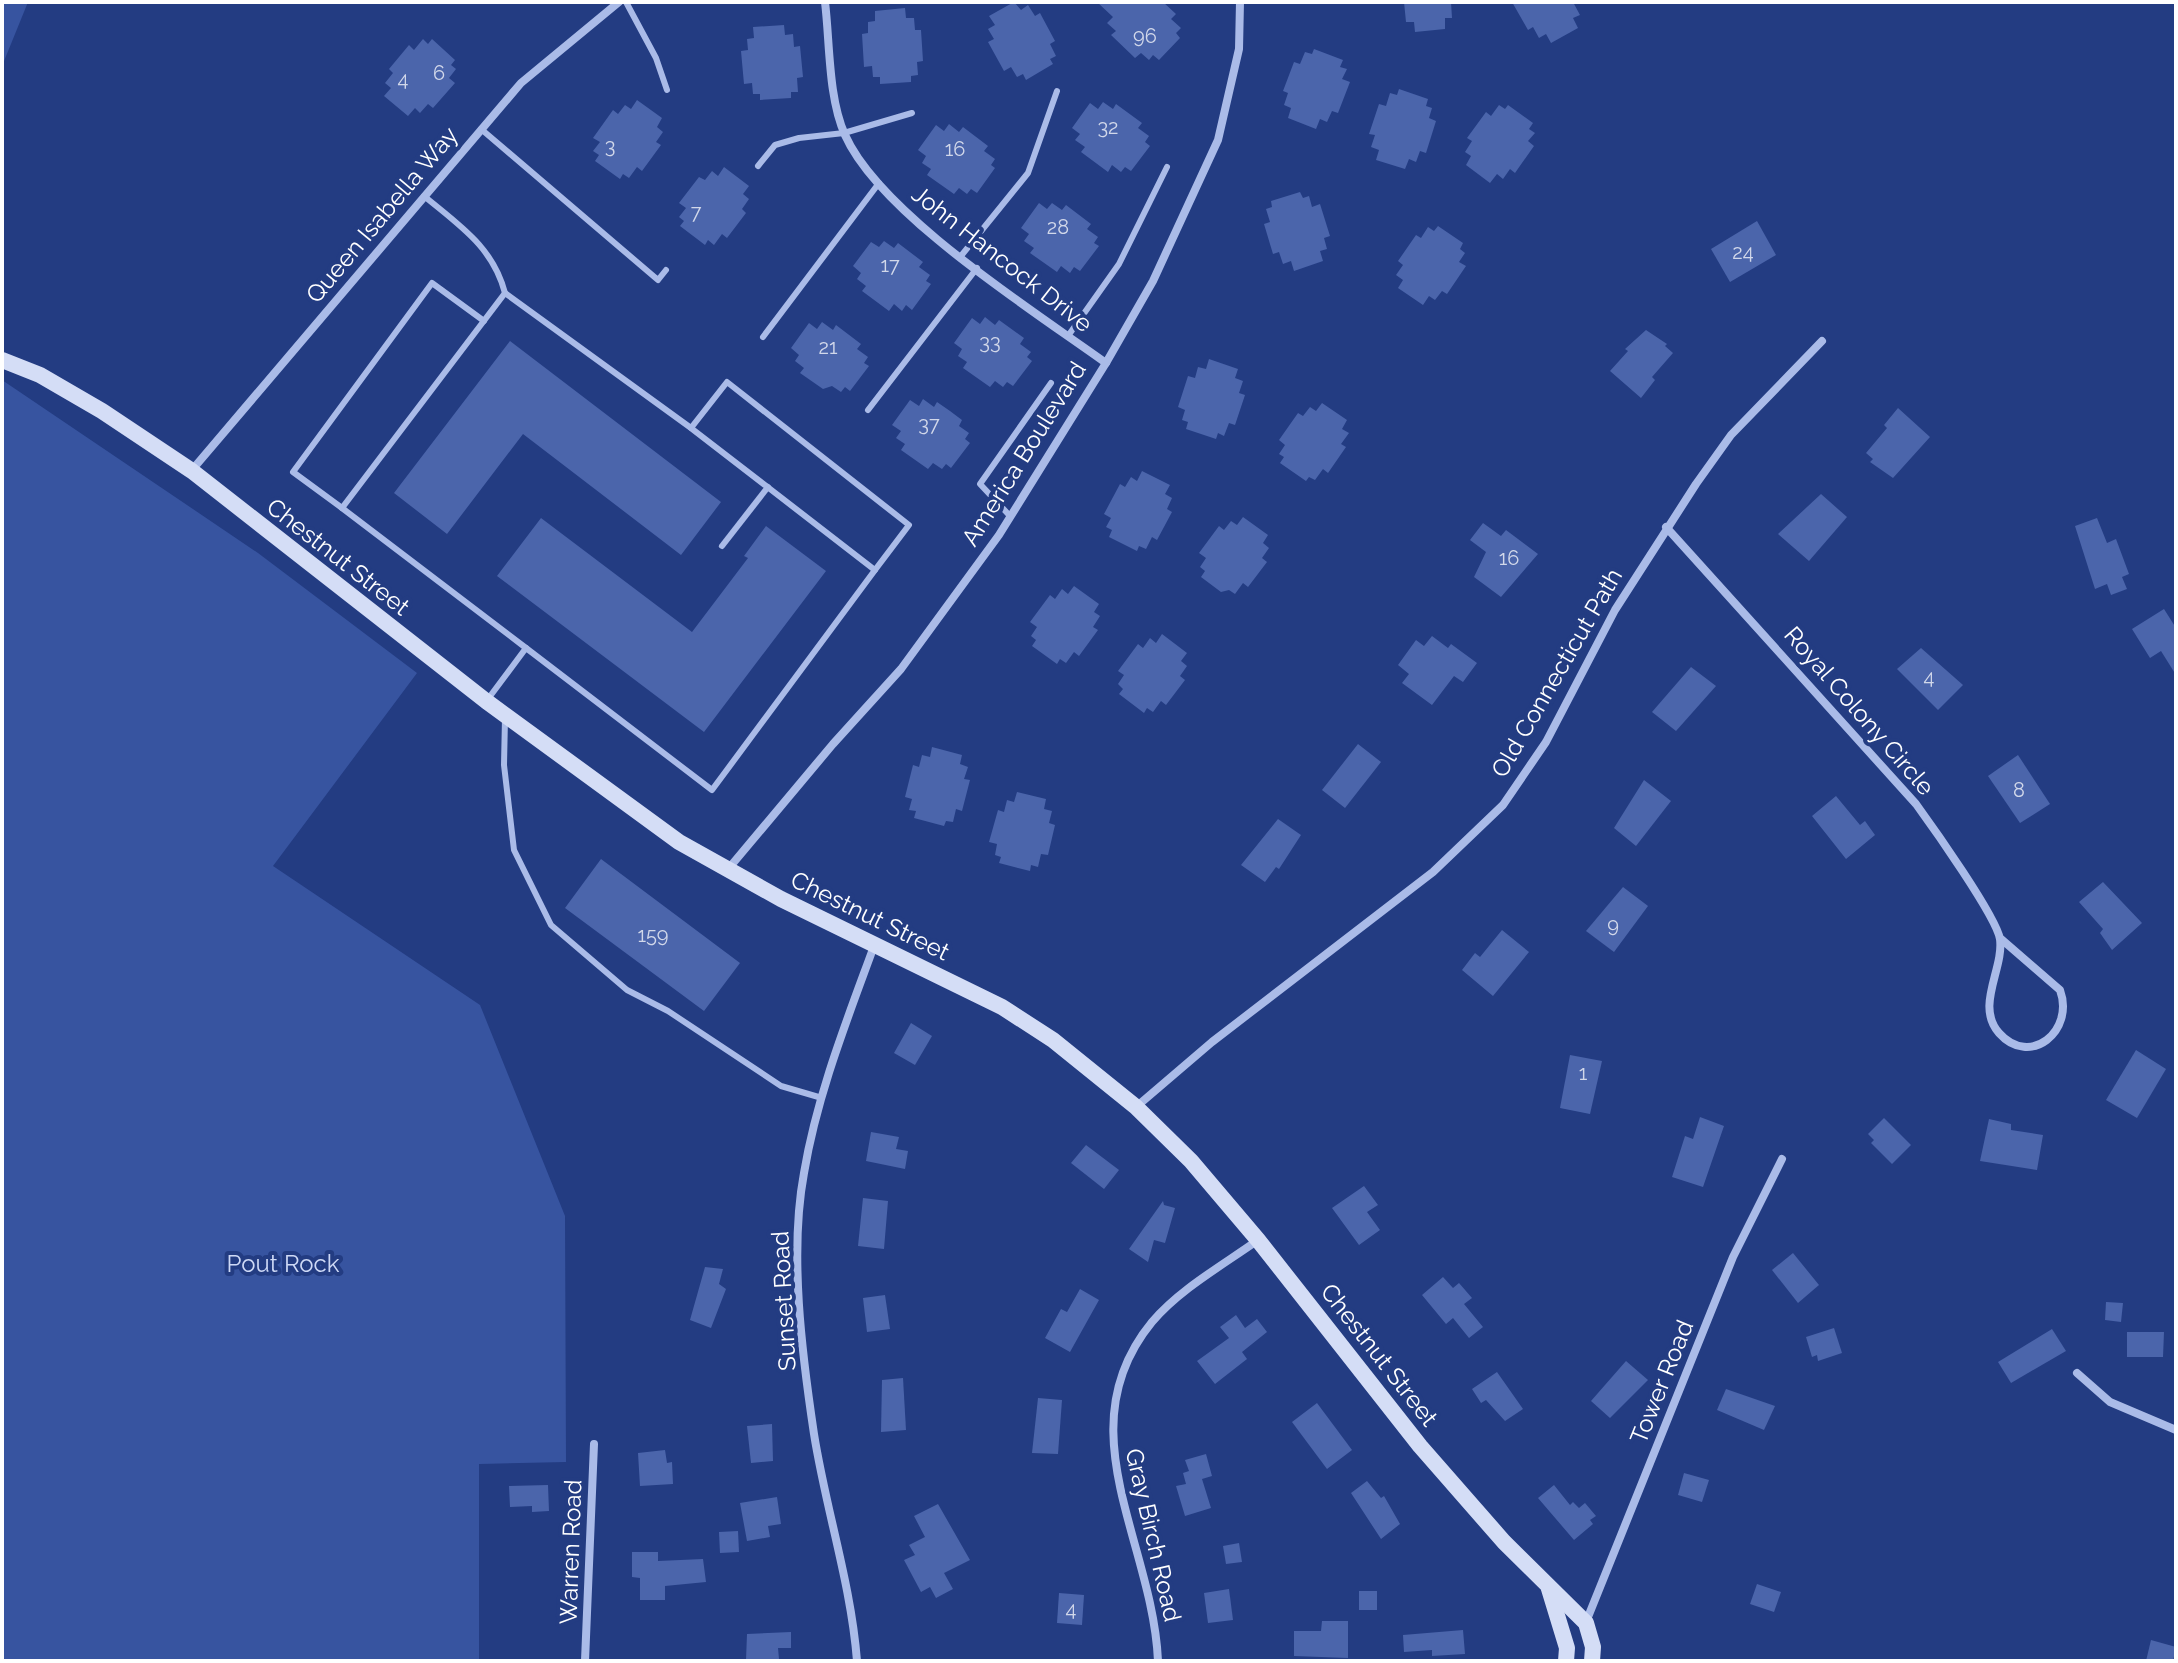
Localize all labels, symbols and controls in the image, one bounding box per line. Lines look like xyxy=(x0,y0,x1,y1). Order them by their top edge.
house number: 96 xyxy=(1133,24,1157,48)
house number: 6 xyxy=(433,61,445,85)
house number: 4 xyxy=(398,67,409,91)
house number: 32 xyxy=(1097,115,1119,139)
street label: Queen Isabella Way xyxy=(300,121,464,309)
house number: 3 xyxy=(605,134,615,158)
house number: 16 xyxy=(945,137,965,161)
street label: John Hancock Drive xyxy=(906,179,1098,338)
house number: 7 xyxy=(691,200,702,224)
house number: 28 xyxy=(1047,215,1069,239)
house number: 24 xyxy=(1732,240,1754,264)
house number: 17 xyxy=(880,253,900,277)
house number: 33 xyxy=(979,330,1001,354)
house number: 21 xyxy=(819,335,838,359)
street label: America Boulevard xyxy=(955,356,1092,551)
house number: 37 xyxy=(918,412,940,436)
street label: Chestnut Street xyxy=(261,492,415,621)
house number: 16 xyxy=(1499,546,1519,570)
street label: Old Connecticut Path xyxy=(1485,563,1628,782)
street label: Royal Colony Circle xyxy=(1778,620,1941,801)
house number: 4 xyxy=(1924,665,1935,689)
house number: 8 xyxy=(2013,778,2025,802)
street label: Chestnut Street xyxy=(786,865,954,967)
house number: 9 xyxy=(1607,913,1619,937)
house number: 159 xyxy=(637,923,669,947)
house number: 1 xyxy=(1579,1061,1588,1085)
street label: Sunset Road xyxy=(765,1230,802,1372)
park label: Pout Rock xyxy=(227,1249,340,1278)
street label: Chestnut Street xyxy=(1315,1278,1444,1432)
street label: Tower Road xyxy=(1624,1316,1699,1448)
street label: Gray Birch Road xyxy=(1119,1445,1188,1624)
street label: Warren Road xyxy=(553,1479,588,1625)
house number: 4 xyxy=(1066,1597,1077,1621)

